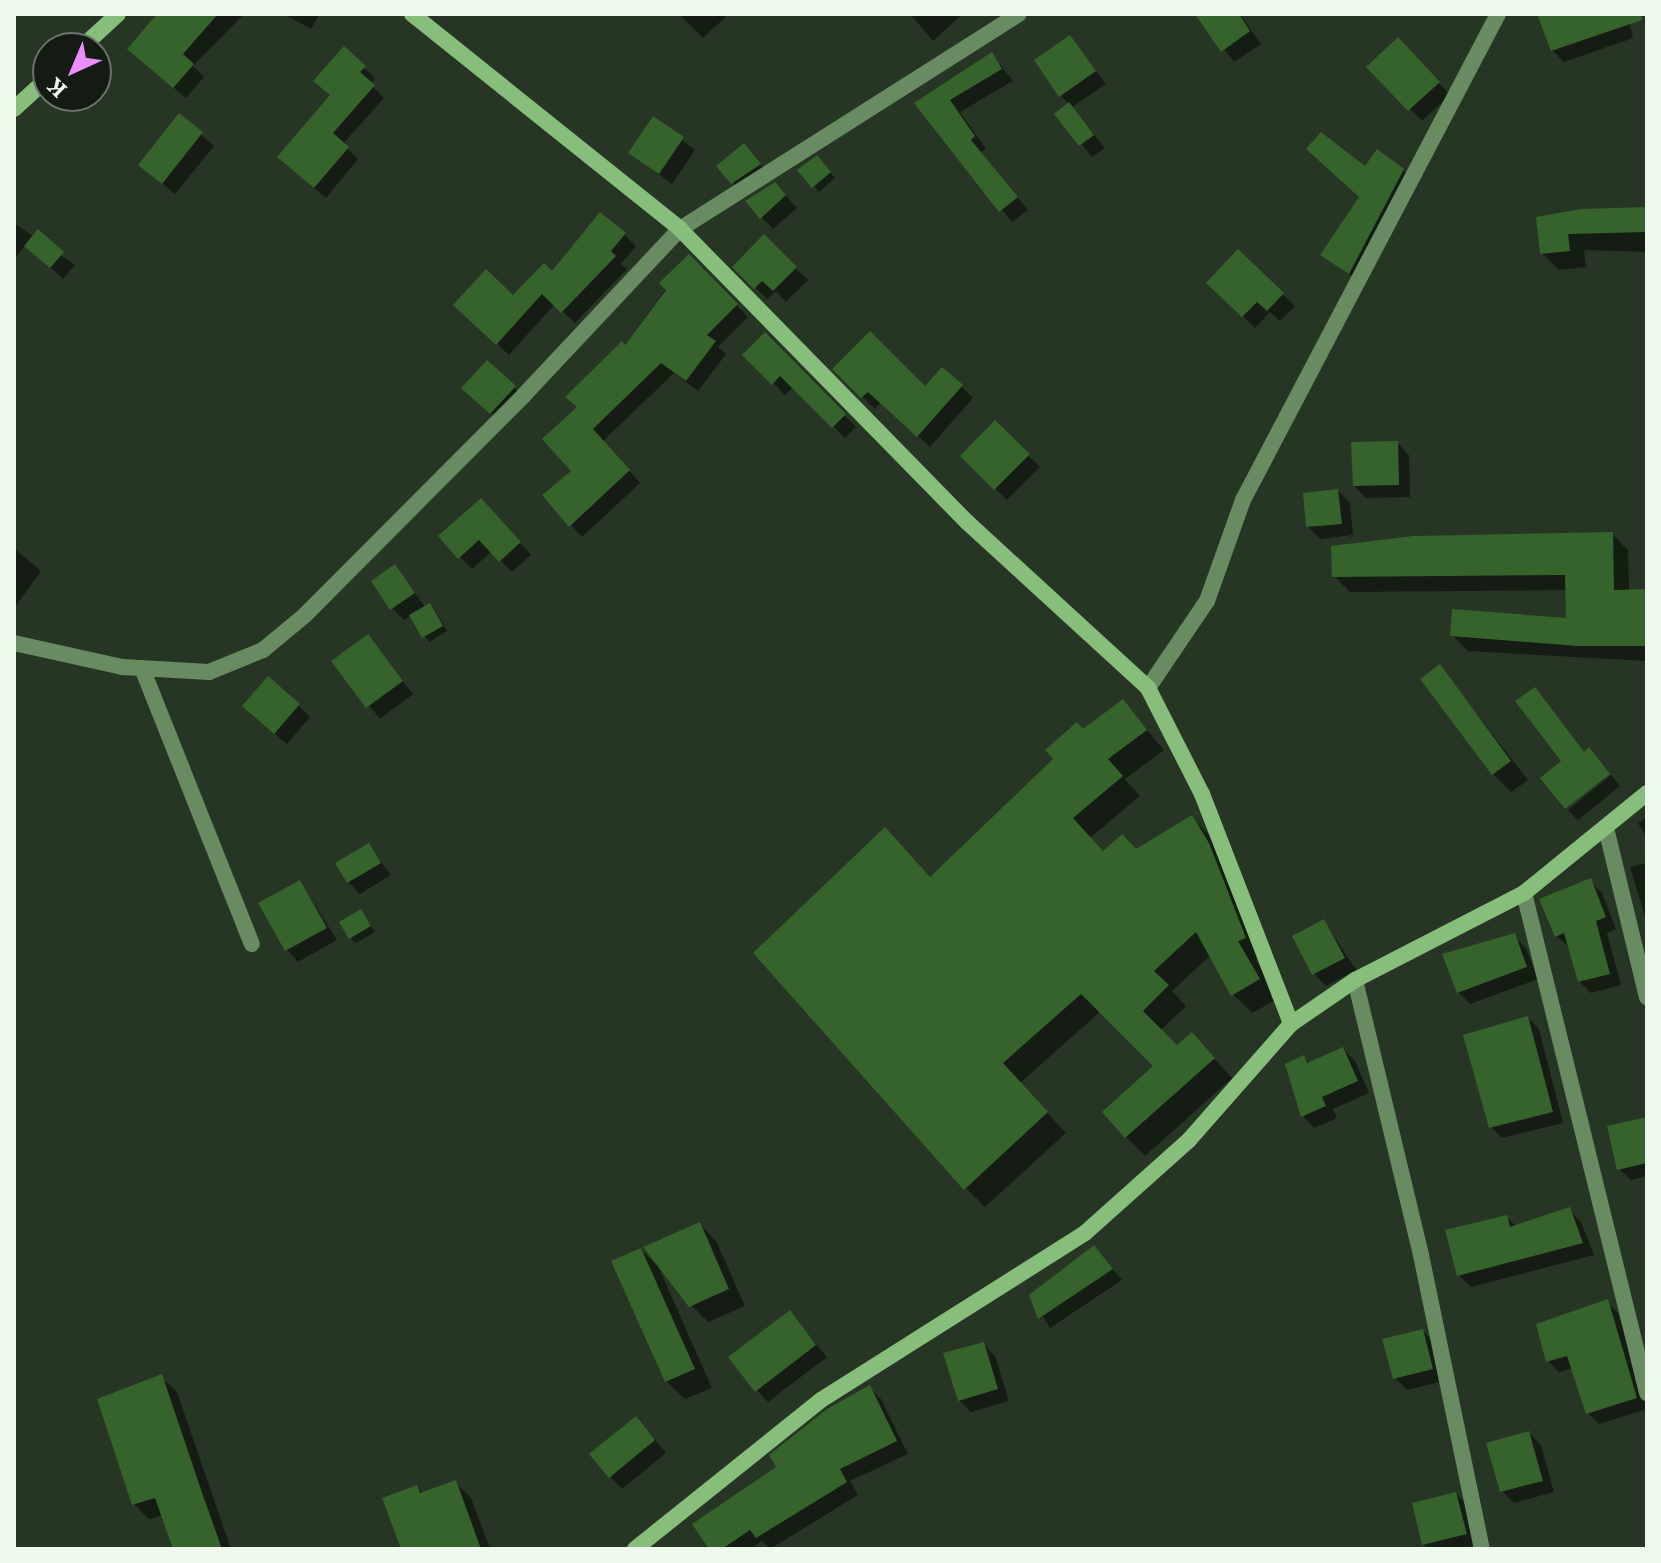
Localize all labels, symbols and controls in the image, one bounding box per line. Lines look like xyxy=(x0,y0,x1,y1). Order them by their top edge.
north arrow xyxy=(32,32,112,112)
text: K xyxy=(40,72,73,104)

